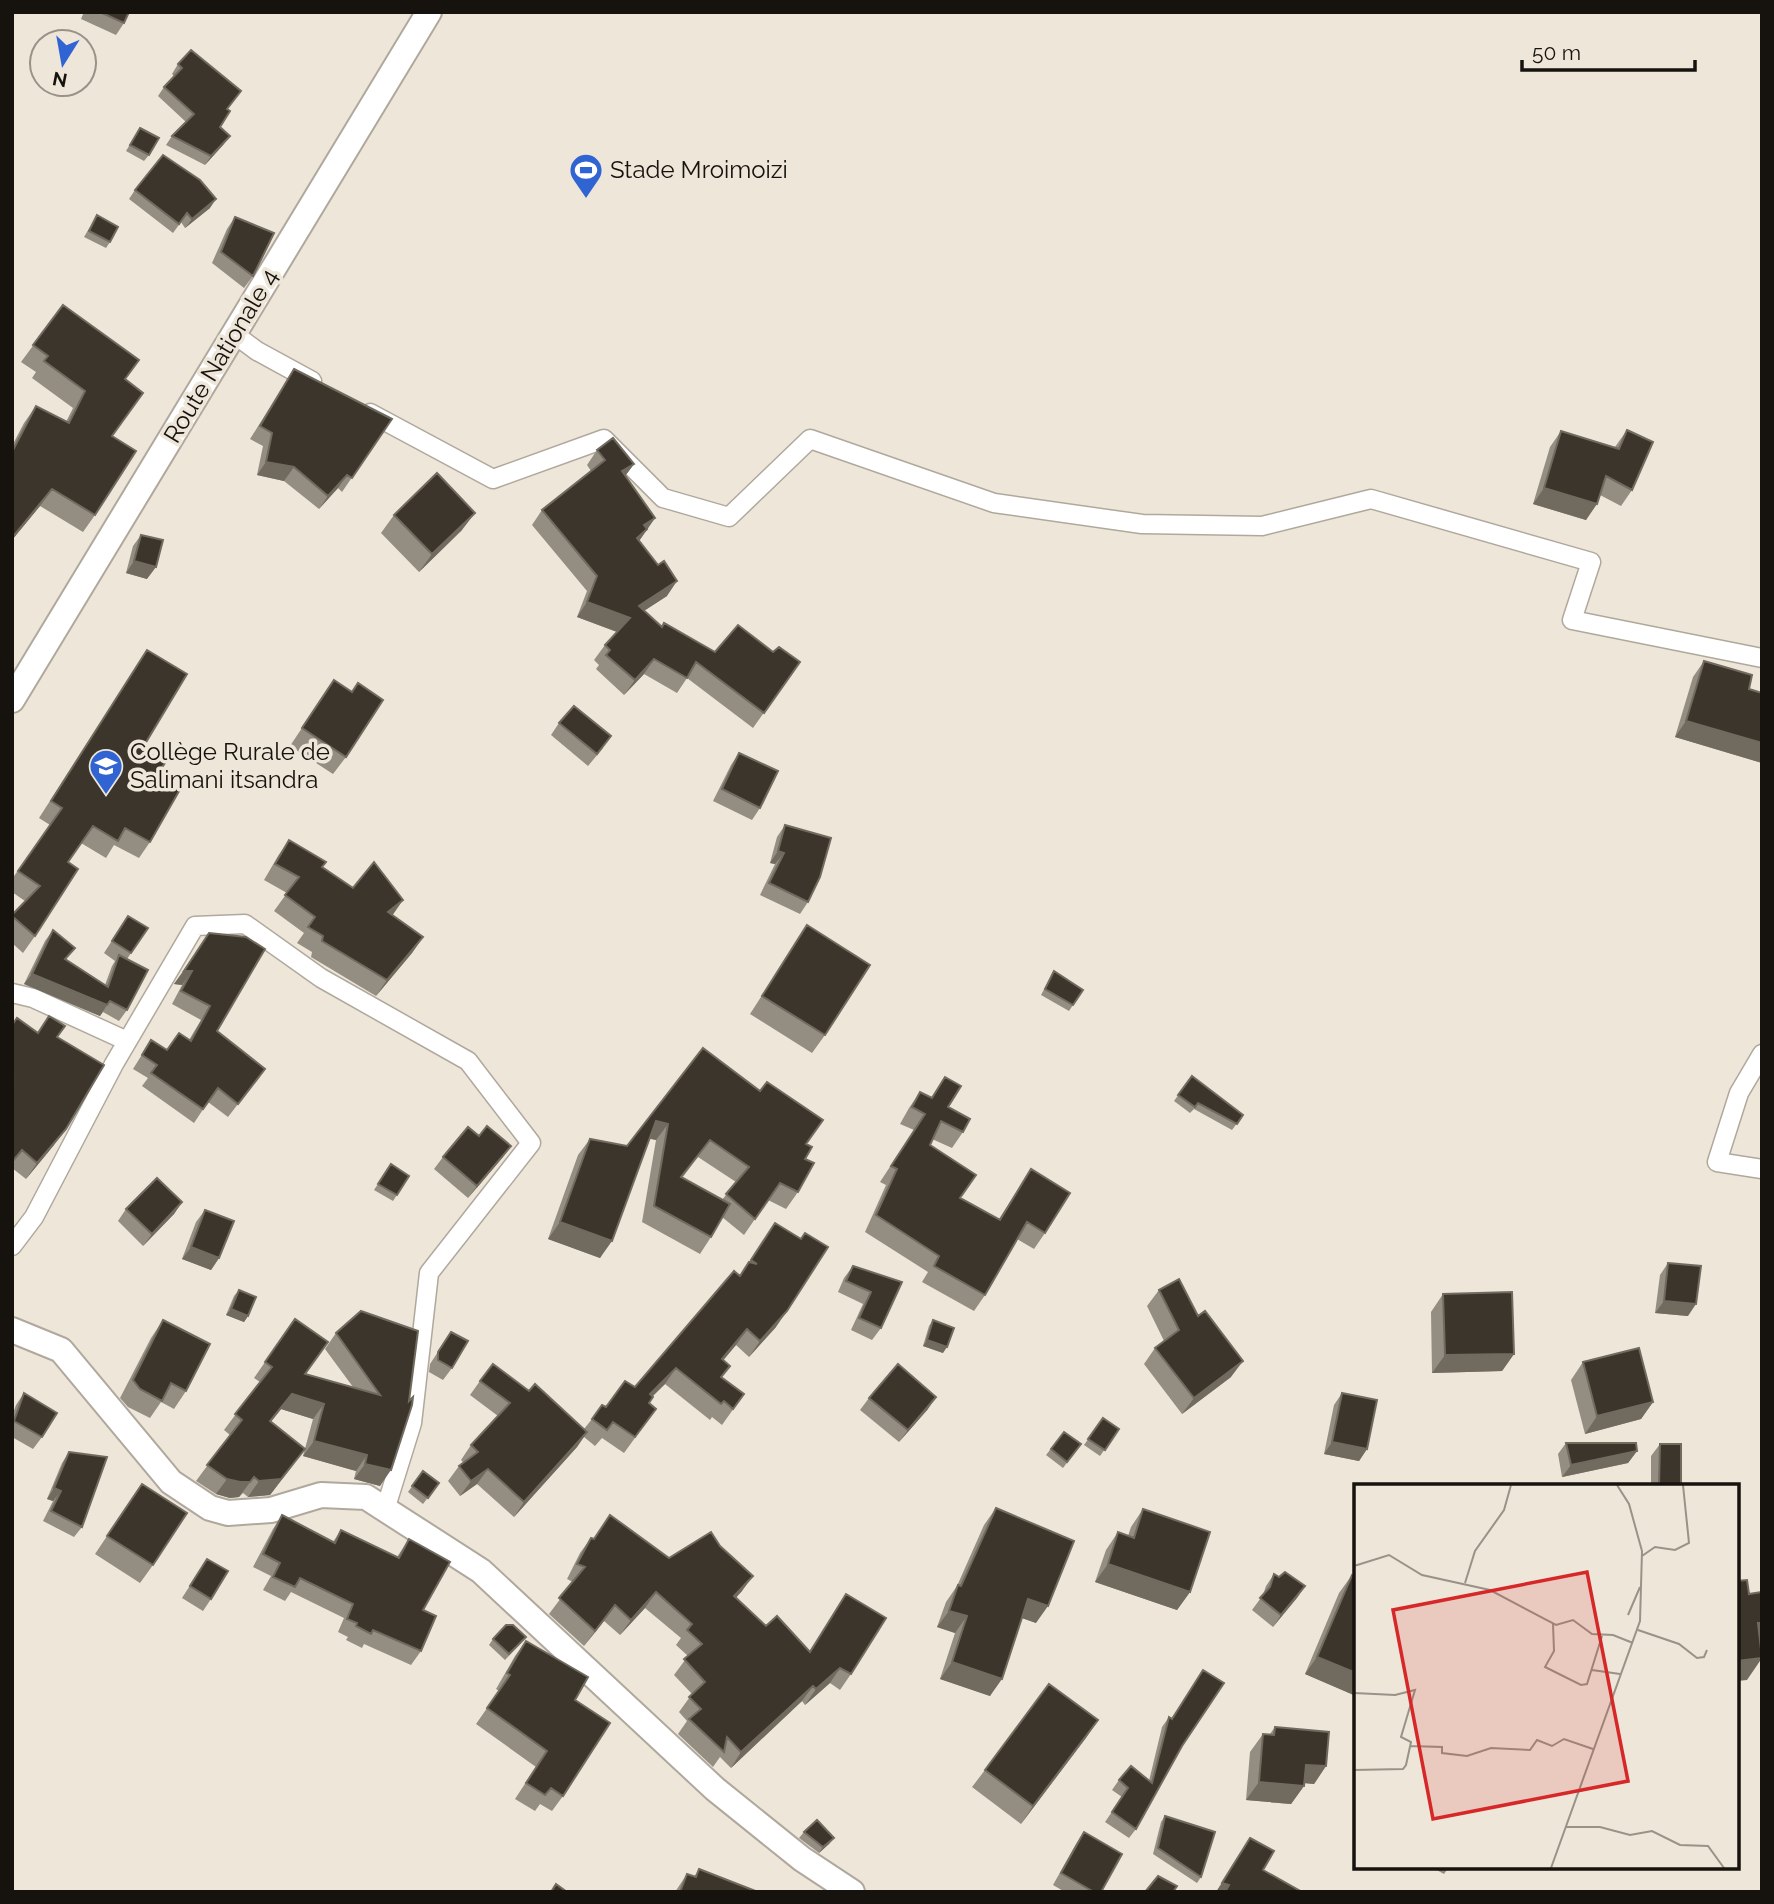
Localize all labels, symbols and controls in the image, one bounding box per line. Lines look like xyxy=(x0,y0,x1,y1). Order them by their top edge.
north arrow xyxy=(28,28,98,98)
scale bar xyxy=(1522,28,1695,72)
text: 50 m xyxy=(1532,40,1581,65)
text: N xyxy=(51,68,69,92)
sports icon: Stade Mroimoizi xyxy=(567,151,605,200)
place label: Stade Mroimoizi xyxy=(610,155,788,184)
street label: Route Nationale 4 xyxy=(157,264,284,448)
place label: Collège Rurale de Salimani itsandra xyxy=(130,737,330,794)
school or university icon: Collège Rurale de Salimani itsandra xyxy=(87,747,125,796)
inset map xyxy=(1354,1484,1739,1869)

